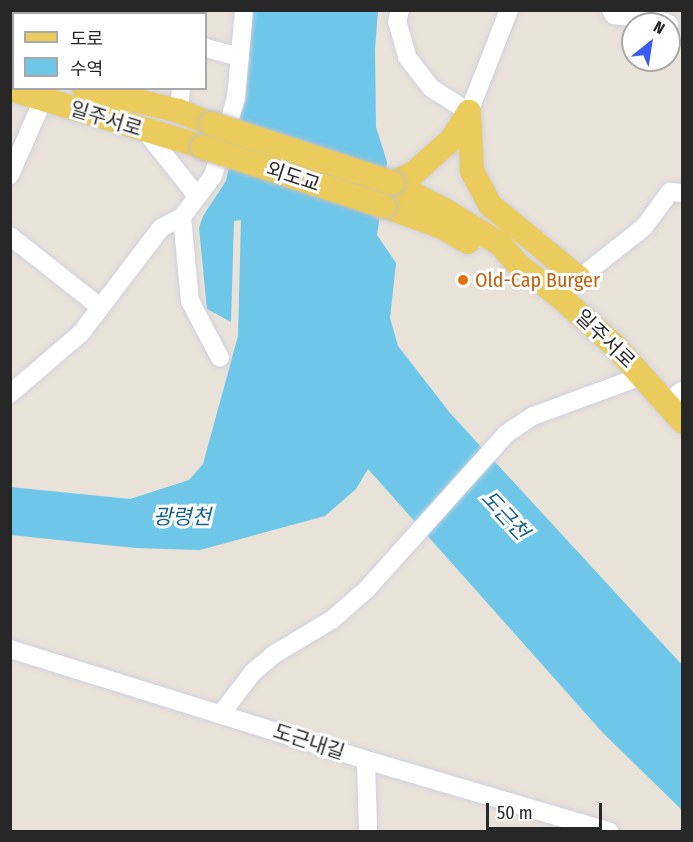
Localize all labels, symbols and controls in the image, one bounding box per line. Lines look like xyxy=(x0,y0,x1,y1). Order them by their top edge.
legend xyxy=(12,12,207,90)
north arrow xyxy=(621,12,681,72)
text: N xyxy=(650,17,668,38)
text: 도로 xyxy=(70,28,103,50)
text: 수역 xyxy=(70,58,103,80)
street label: 일주서로 xyxy=(67,97,145,141)
street label: 외도교 xyxy=(263,157,323,197)
place label: Old-Cap Burger xyxy=(475,268,600,292)
marker: Old-Cap Burger xyxy=(456,273,470,287)
street label: 일주서로 xyxy=(570,305,640,373)
water label: 도근천 xyxy=(476,485,534,545)
water label: 광령천 xyxy=(153,504,211,530)
street label: 도근내길 xyxy=(270,719,348,765)
scale bar xyxy=(489,791,604,829)
text: 50 m xyxy=(497,802,533,824)

